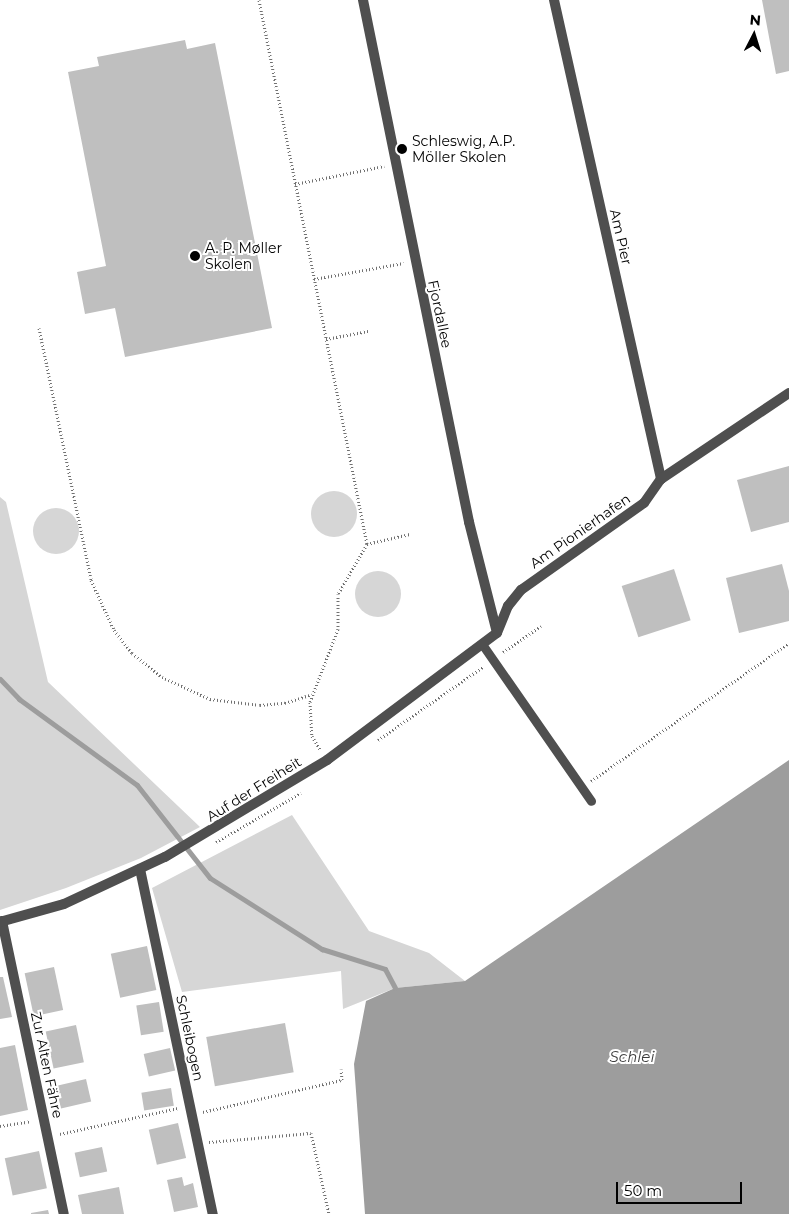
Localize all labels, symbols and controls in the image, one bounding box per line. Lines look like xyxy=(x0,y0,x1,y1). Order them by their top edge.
north arrow xyxy=(729,10,779,60)
text: N xyxy=(749,11,762,30)
place label: Schleswig, A.P. Möller Skolen xyxy=(412,133,515,166)
marker: Schleswig, A.P. Möller Skolen xyxy=(396,143,408,155)
street label: Am Pier xyxy=(606,208,636,266)
place label: A. P. Møller Skolen xyxy=(205,240,282,272)
marker: A. P. Møller Skolen xyxy=(189,250,201,262)
street label: Fjordallee xyxy=(425,279,455,349)
street label: Am Pionierhafen xyxy=(527,490,633,572)
street label: Auf der Freiheit xyxy=(204,753,304,825)
street label: Schleibogen xyxy=(173,993,207,1083)
street label: Zur Alten Fähre xyxy=(27,1010,67,1120)
water label: Schlei xyxy=(610,1048,654,1066)
scale bar xyxy=(619,1172,745,1204)
text: 50 m xyxy=(624,1181,662,1200)

